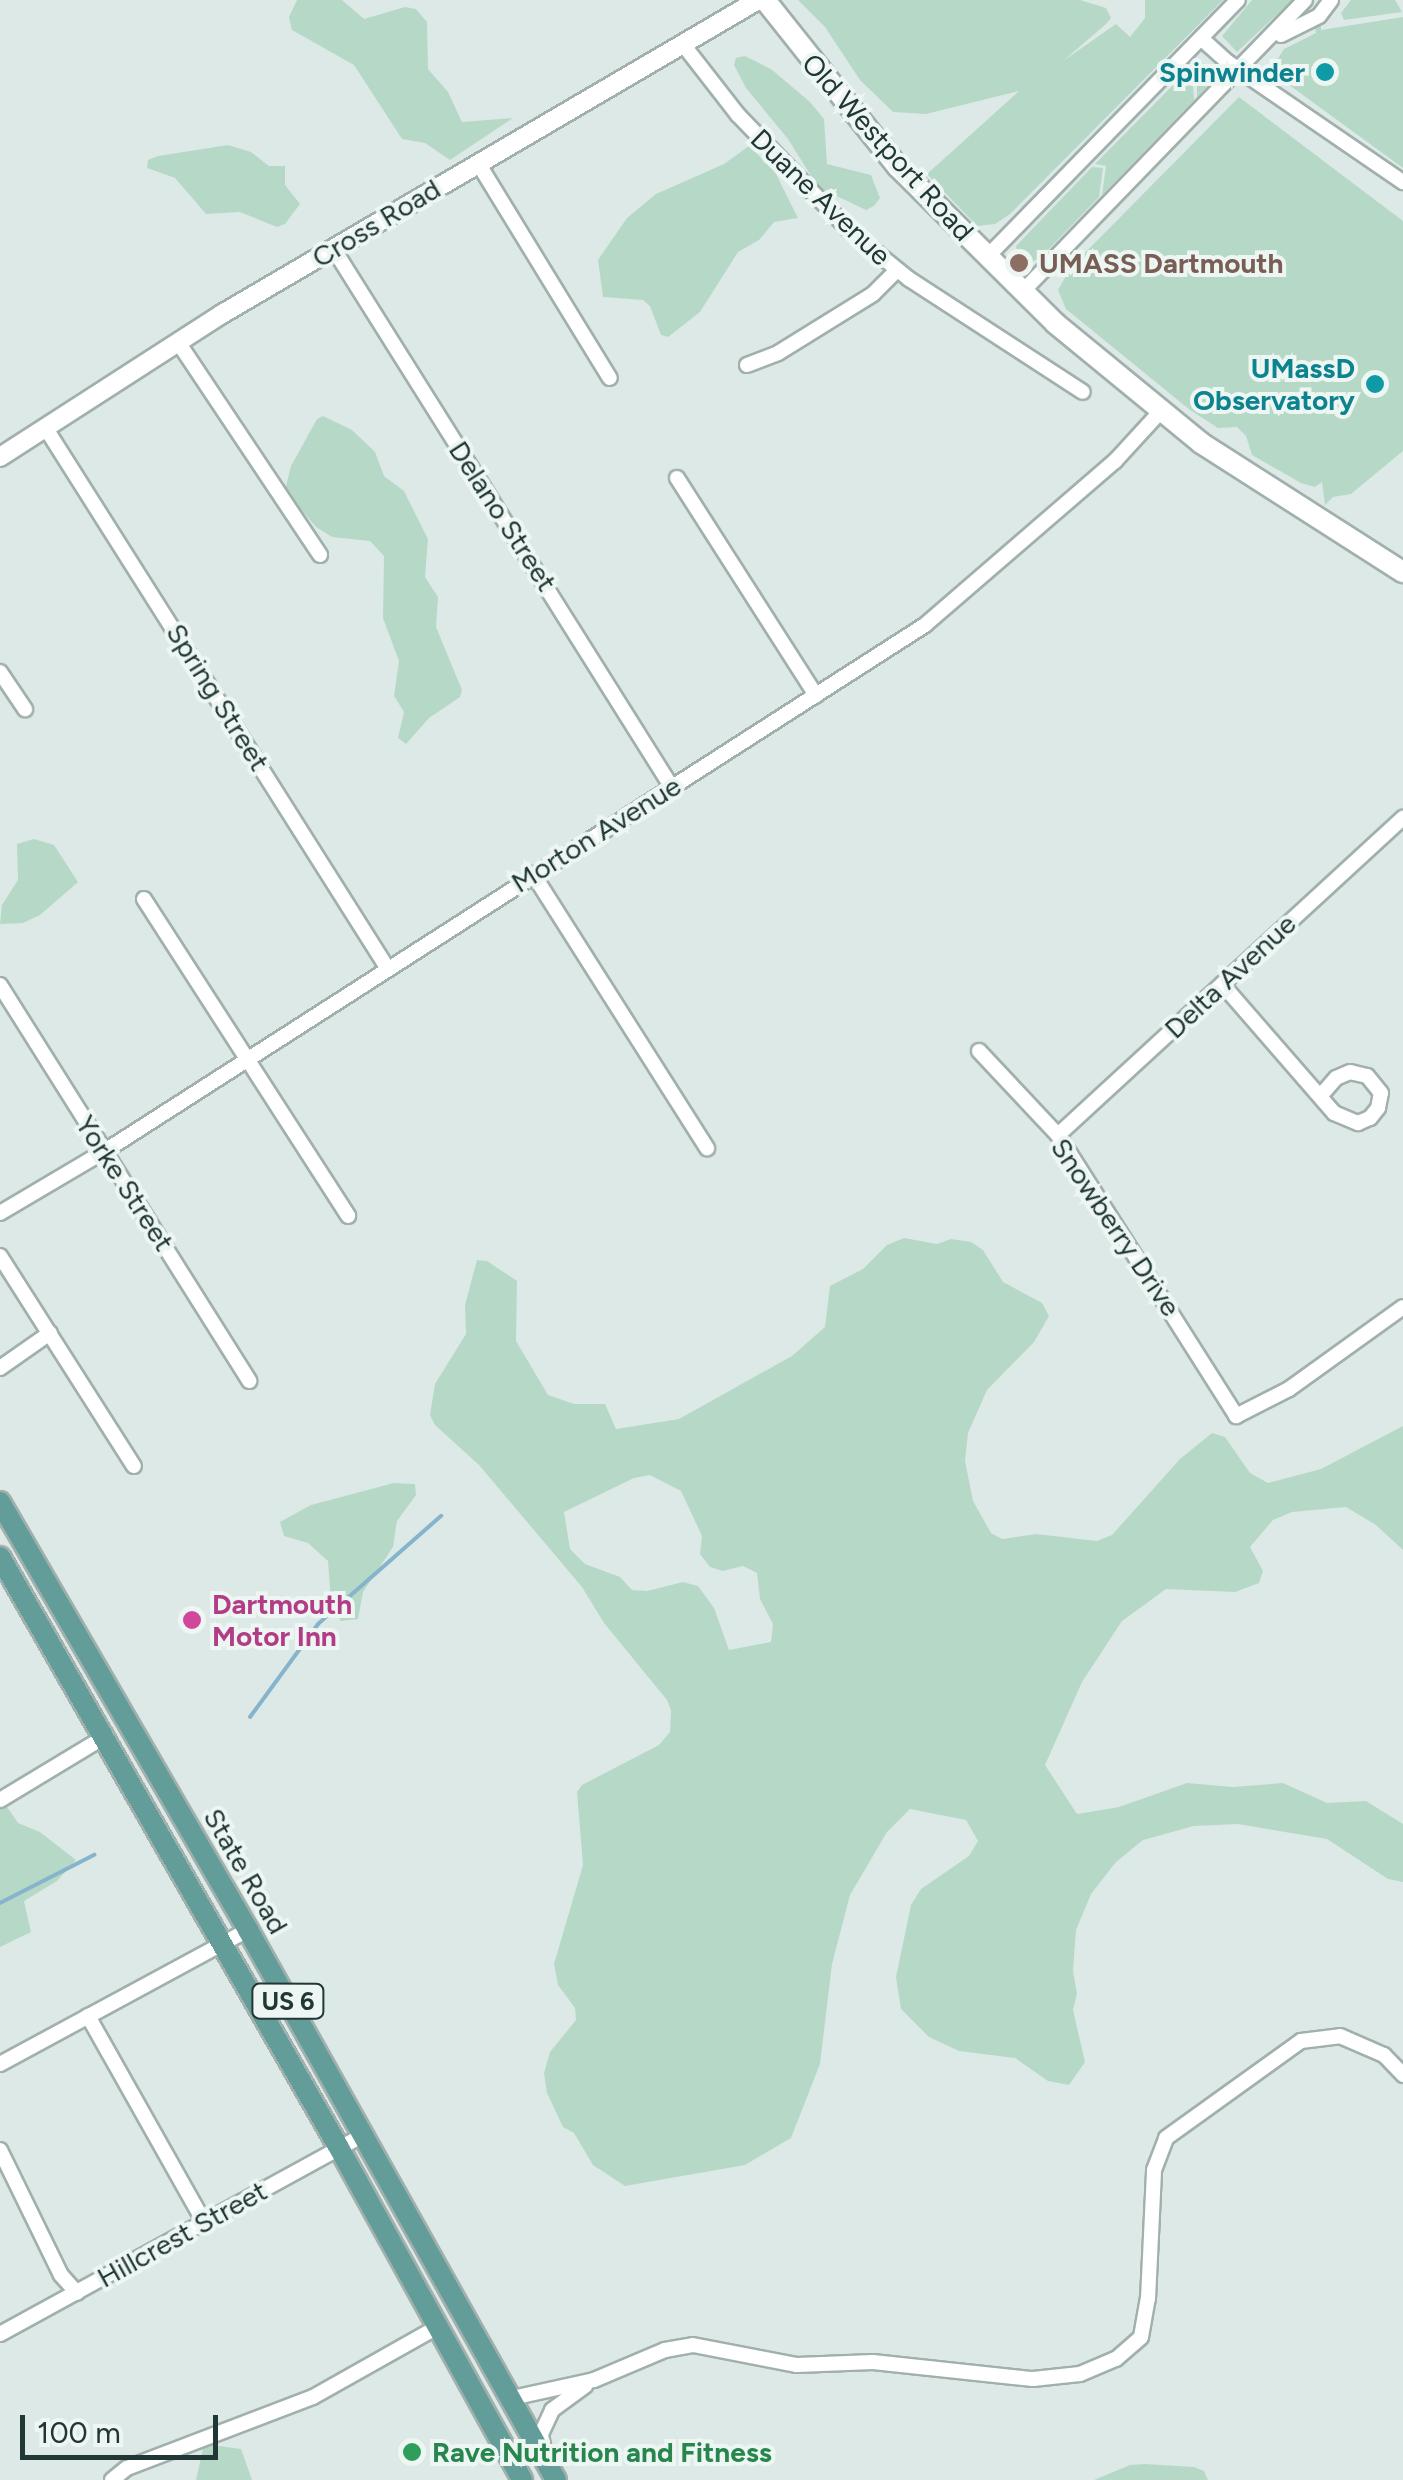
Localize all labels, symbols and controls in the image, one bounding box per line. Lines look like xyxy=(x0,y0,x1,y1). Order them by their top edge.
street label: Old Westport Road xyxy=(795,47,981,247)
place label: Spinwinder xyxy=(1159,55,1305,89)
marker: Spinwinder xyxy=(1314,61,1336,83)
street label: Duane Avenue xyxy=(744,122,898,272)
street label: Cross Road xyxy=(306,172,446,274)
place label: UMASS Dartmouth xyxy=(1039,246,1284,280)
marker: UMASS Dartmouth xyxy=(1008,252,1030,274)
place label: UMassD Observatory xyxy=(1193,351,1355,417)
marker: UMassD Observatory xyxy=(1364,373,1386,395)
street label: Delano Street xyxy=(442,435,564,597)
street label: Spring Street xyxy=(159,617,277,777)
street label: Morton Avenue xyxy=(505,769,687,899)
street label: Delta Avenue xyxy=(1157,907,1303,1045)
street label: Yorke Street xyxy=(69,1109,181,1257)
street label: Snowberry Drive xyxy=(1044,1132,1188,1322)
place label: Dartmouth Motor Inn xyxy=(212,1587,352,1653)
marker: Dartmouth Motor Inn xyxy=(181,1609,203,1631)
street label: State Road xyxy=(197,1802,295,1940)
road number: US 6 xyxy=(250,1981,326,2021)
street label: Hillcrest Street xyxy=(91,2174,273,2294)
scale bar xyxy=(25,2395,222,2457)
text: 100 m xyxy=(37,2414,121,2451)
place label: Rave Nutrition and Fitness xyxy=(432,2435,772,2469)
marker: Rave Nutrition and Fitness xyxy=(401,2441,423,2463)

